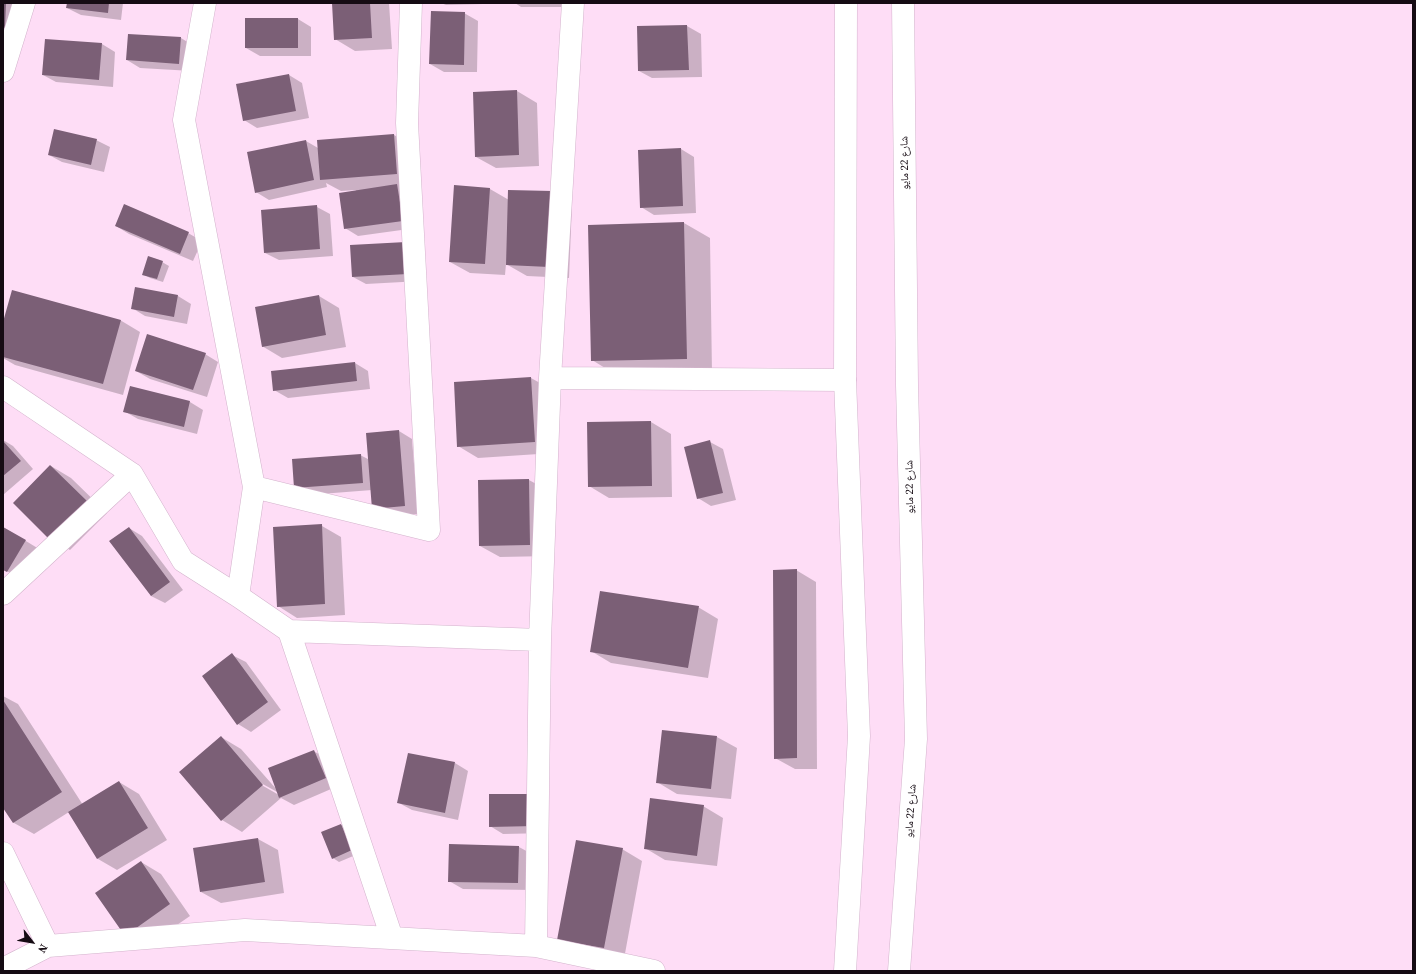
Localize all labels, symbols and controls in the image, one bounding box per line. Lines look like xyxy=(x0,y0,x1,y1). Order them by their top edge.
street label: شارع 22 مايو xyxy=(898,136,912,190)
street label: شارع 22 مايو xyxy=(903,460,917,514)
street label: شارع 22 مايو xyxy=(903,784,919,838)
north arrow xyxy=(12,922,52,962)
text: N xyxy=(34,941,51,956)

